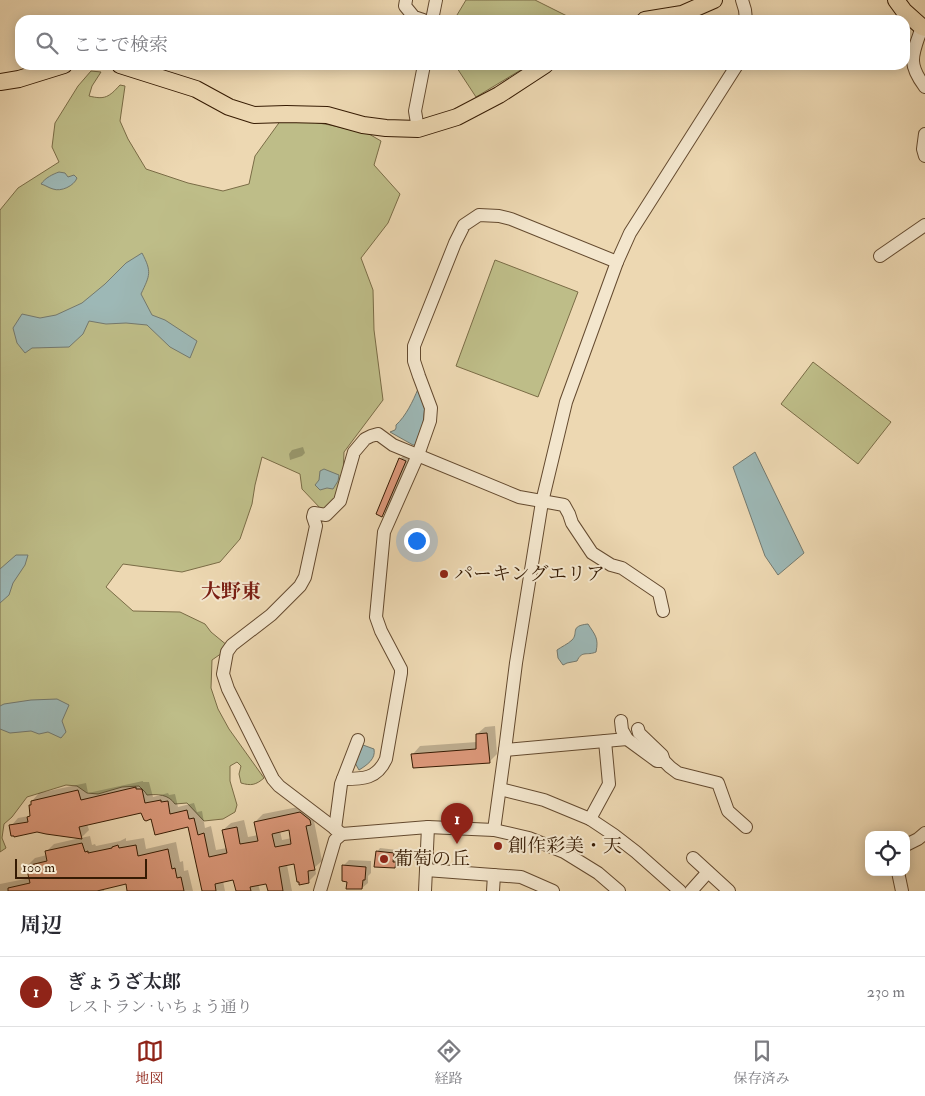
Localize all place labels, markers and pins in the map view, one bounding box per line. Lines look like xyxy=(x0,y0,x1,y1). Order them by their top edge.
place label: パーキングエリア xyxy=(454,562,605,586)
marker: パーキングエリア xyxy=(438,568,450,580)
pin: 1 xyxy=(441,803,473,844)
place label: 創作彩美・天 xyxy=(508,834,622,858)
marker: 創作彩美・天 xyxy=(492,840,504,852)
place label: 葡萄の丘 xyxy=(394,847,470,871)
marker: 葡萄の丘 xyxy=(378,853,390,865)

